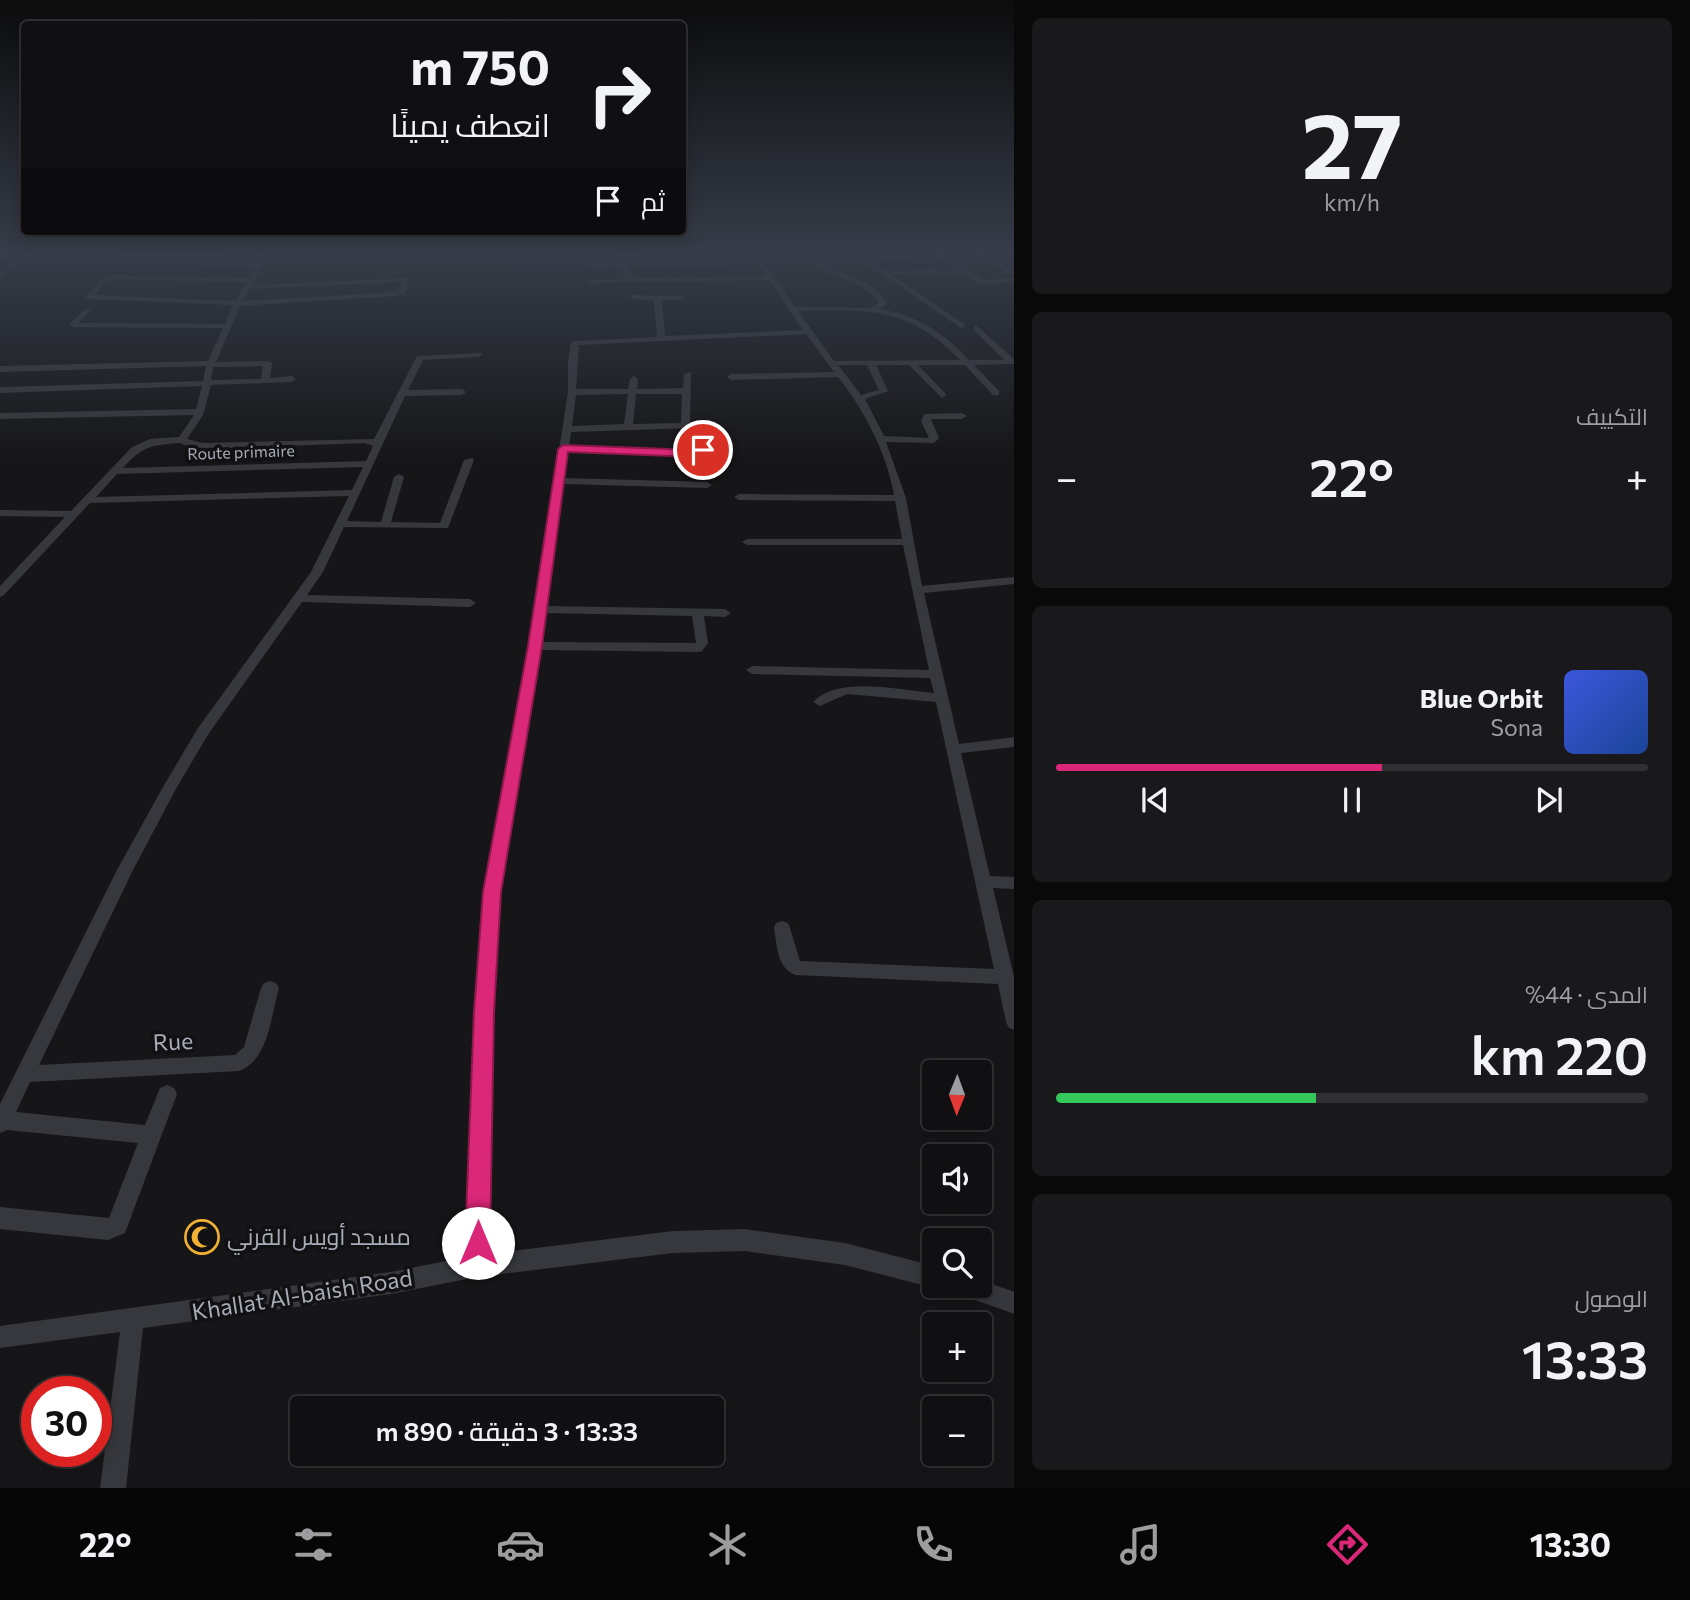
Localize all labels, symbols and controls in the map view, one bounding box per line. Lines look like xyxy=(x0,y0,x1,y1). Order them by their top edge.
text: 750 m xyxy=(410,35,550,95)
icon: right xyxy=(574,49,665,140)
text: 27 xyxy=(1301,86,1403,198)
text: انعطف يمينًا xyxy=(390,104,550,144)
icon: arrive xyxy=(589,182,627,220)
text: ثم xyxy=(641,185,665,216)
text: km/h xyxy=(1324,188,1380,216)
text: التكييف xyxy=(1576,402,1648,430)
pin xyxy=(673,420,733,480)
icon: arrive xyxy=(684,431,722,469)
street label: Route primaire xyxy=(187,440,295,463)
text: 22° xyxy=(1309,444,1394,508)
text: − xyxy=(1056,453,1078,500)
text: + xyxy=(1626,453,1648,500)
text: Blue Orbit xyxy=(1420,682,1543,713)
text: Sona xyxy=(1491,713,1543,741)
icon: previous xyxy=(1136,781,1174,819)
icon: pause xyxy=(1333,781,1371,819)
icon: next xyxy=(1530,781,1568,819)
text: المدى · 44% xyxy=(1525,980,1648,1008)
text: 220 km xyxy=(1471,1022,1648,1086)
street label: Rue xyxy=(152,1026,194,1056)
north arrow xyxy=(922,1060,992,1130)
map controls xyxy=(922,1060,992,1466)
button: sound xyxy=(922,1144,992,1214)
position arrow xyxy=(441,1206,515,1280)
mosque icon: مسجد أويس القرني xyxy=(183,1218,221,1256)
place label: مسجد أويس القرني xyxy=(227,1222,411,1255)
button: search xyxy=(922,1228,992,1298)
street label: Khallat Al-baish Road xyxy=(190,1263,414,1325)
text: الوصول xyxy=(1575,1284,1648,1312)
button: + xyxy=(922,1312,992,1382)
text: 13:33 xyxy=(1522,1326,1648,1390)
speed limit sign: 30 xyxy=(21,1376,112,1467)
button: − xyxy=(922,1396,992,1466)
text: 13:33 · 3 دقيقة · 890 m xyxy=(376,1415,638,1446)
icon: filters xyxy=(289,1520,338,1569)
icon: car xyxy=(496,1520,545,1569)
icon: climate xyxy=(703,1520,752,1569)
icon: phone xyxy=(909,1520,958,1569)
icon: music xyxy=(1116,1520,1165,1569)
icon: directions xyxy=(1323,1520,1372,1569)
text: 22° xyxy=(79,1524,132,1564)
text: 13:30 xyxy=(1530,1524,1611,1564)

